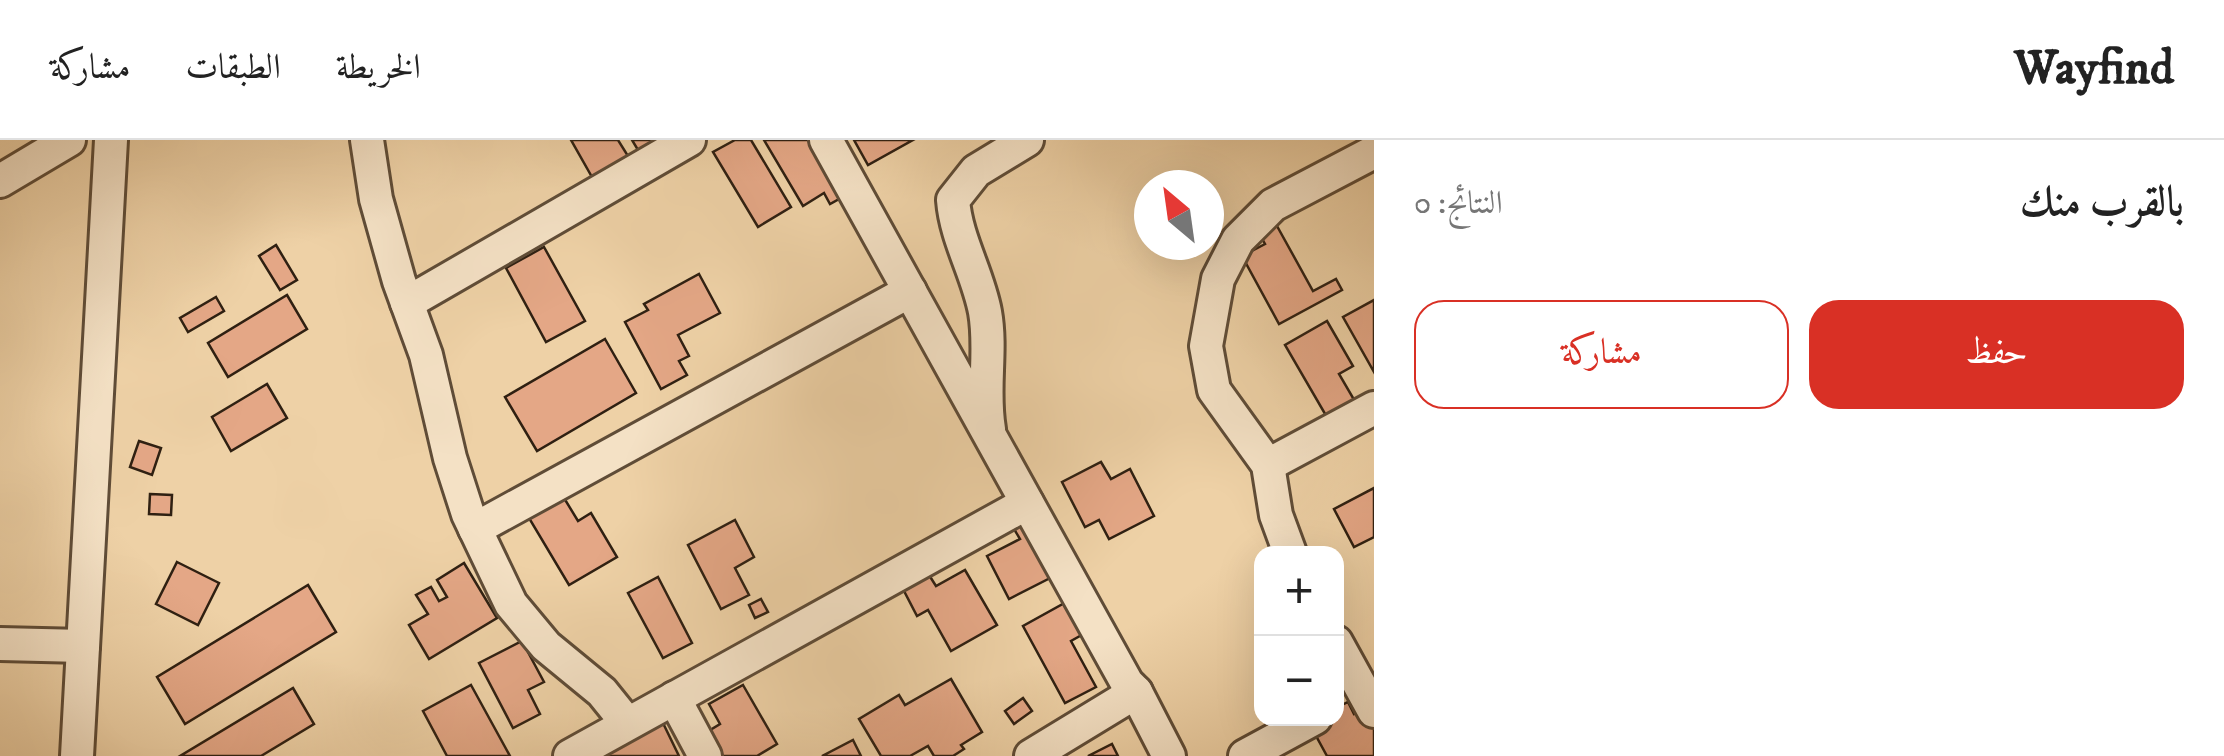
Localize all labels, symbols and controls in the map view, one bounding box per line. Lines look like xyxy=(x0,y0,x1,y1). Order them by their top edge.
text: Wayfind xyxy=(2014,39,2174,99)
text: مشاركة xyxy=(50,46,131,90)
text: الطبقات xyxy=(186,46,281,90)
text: الخريطة xyxy=(336,46,421,90)
north arrow xyxy=(1134,170,1224,260)
text: بالقرب منك xyxy=(2020,177,2184,229)
text: النتائج: 0 xyxy=(1414,184,1503,224)
button: مشاركة xyxy=(1414,300,1789,409)
button: حفظ xyxy=(1809,300,2184,409)
map controls xyxy=(1254,546,1344,726)
button: + xyxy=(1254,546,1344,636)
button: − xyxy=(1254,636,1344,726)

